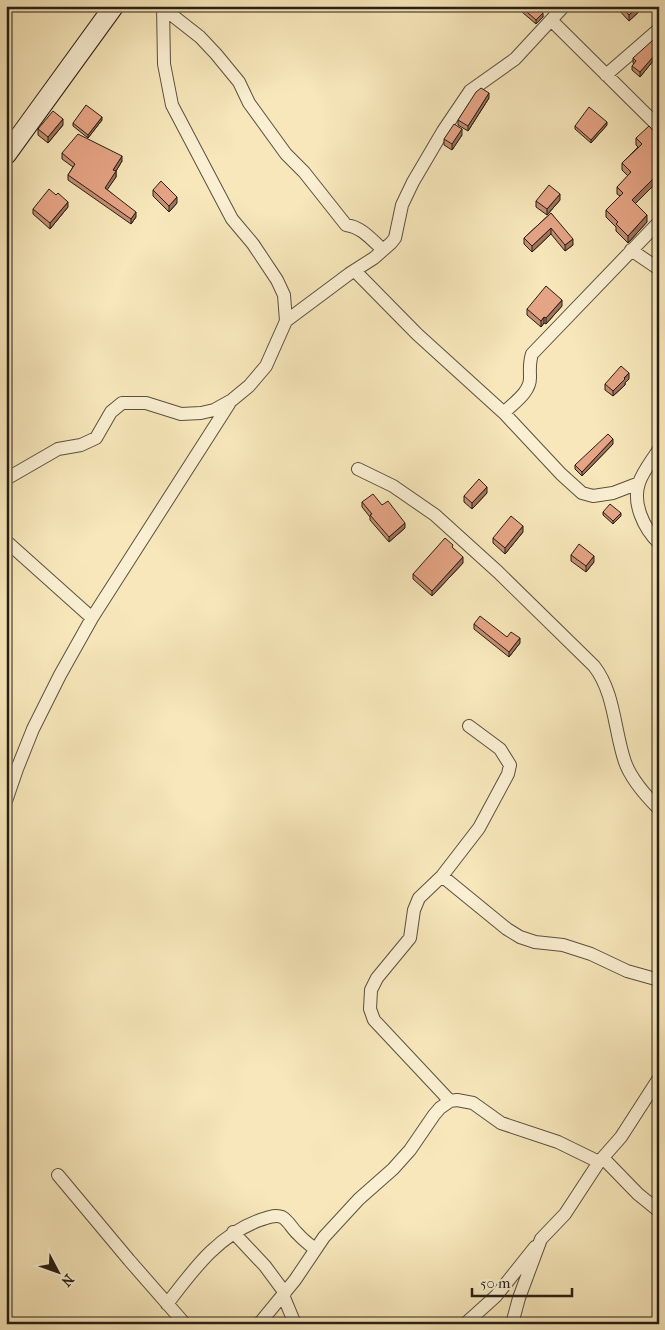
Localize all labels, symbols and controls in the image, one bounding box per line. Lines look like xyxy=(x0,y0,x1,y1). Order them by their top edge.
north arrow xyxy=(32,1248,82,1298)
scale bar xyxy=(472,1265,572,1297)
text: N xyxy=(57,1271,77,1290)
text: 50 m xyxy=(480,1274,511,1292)

